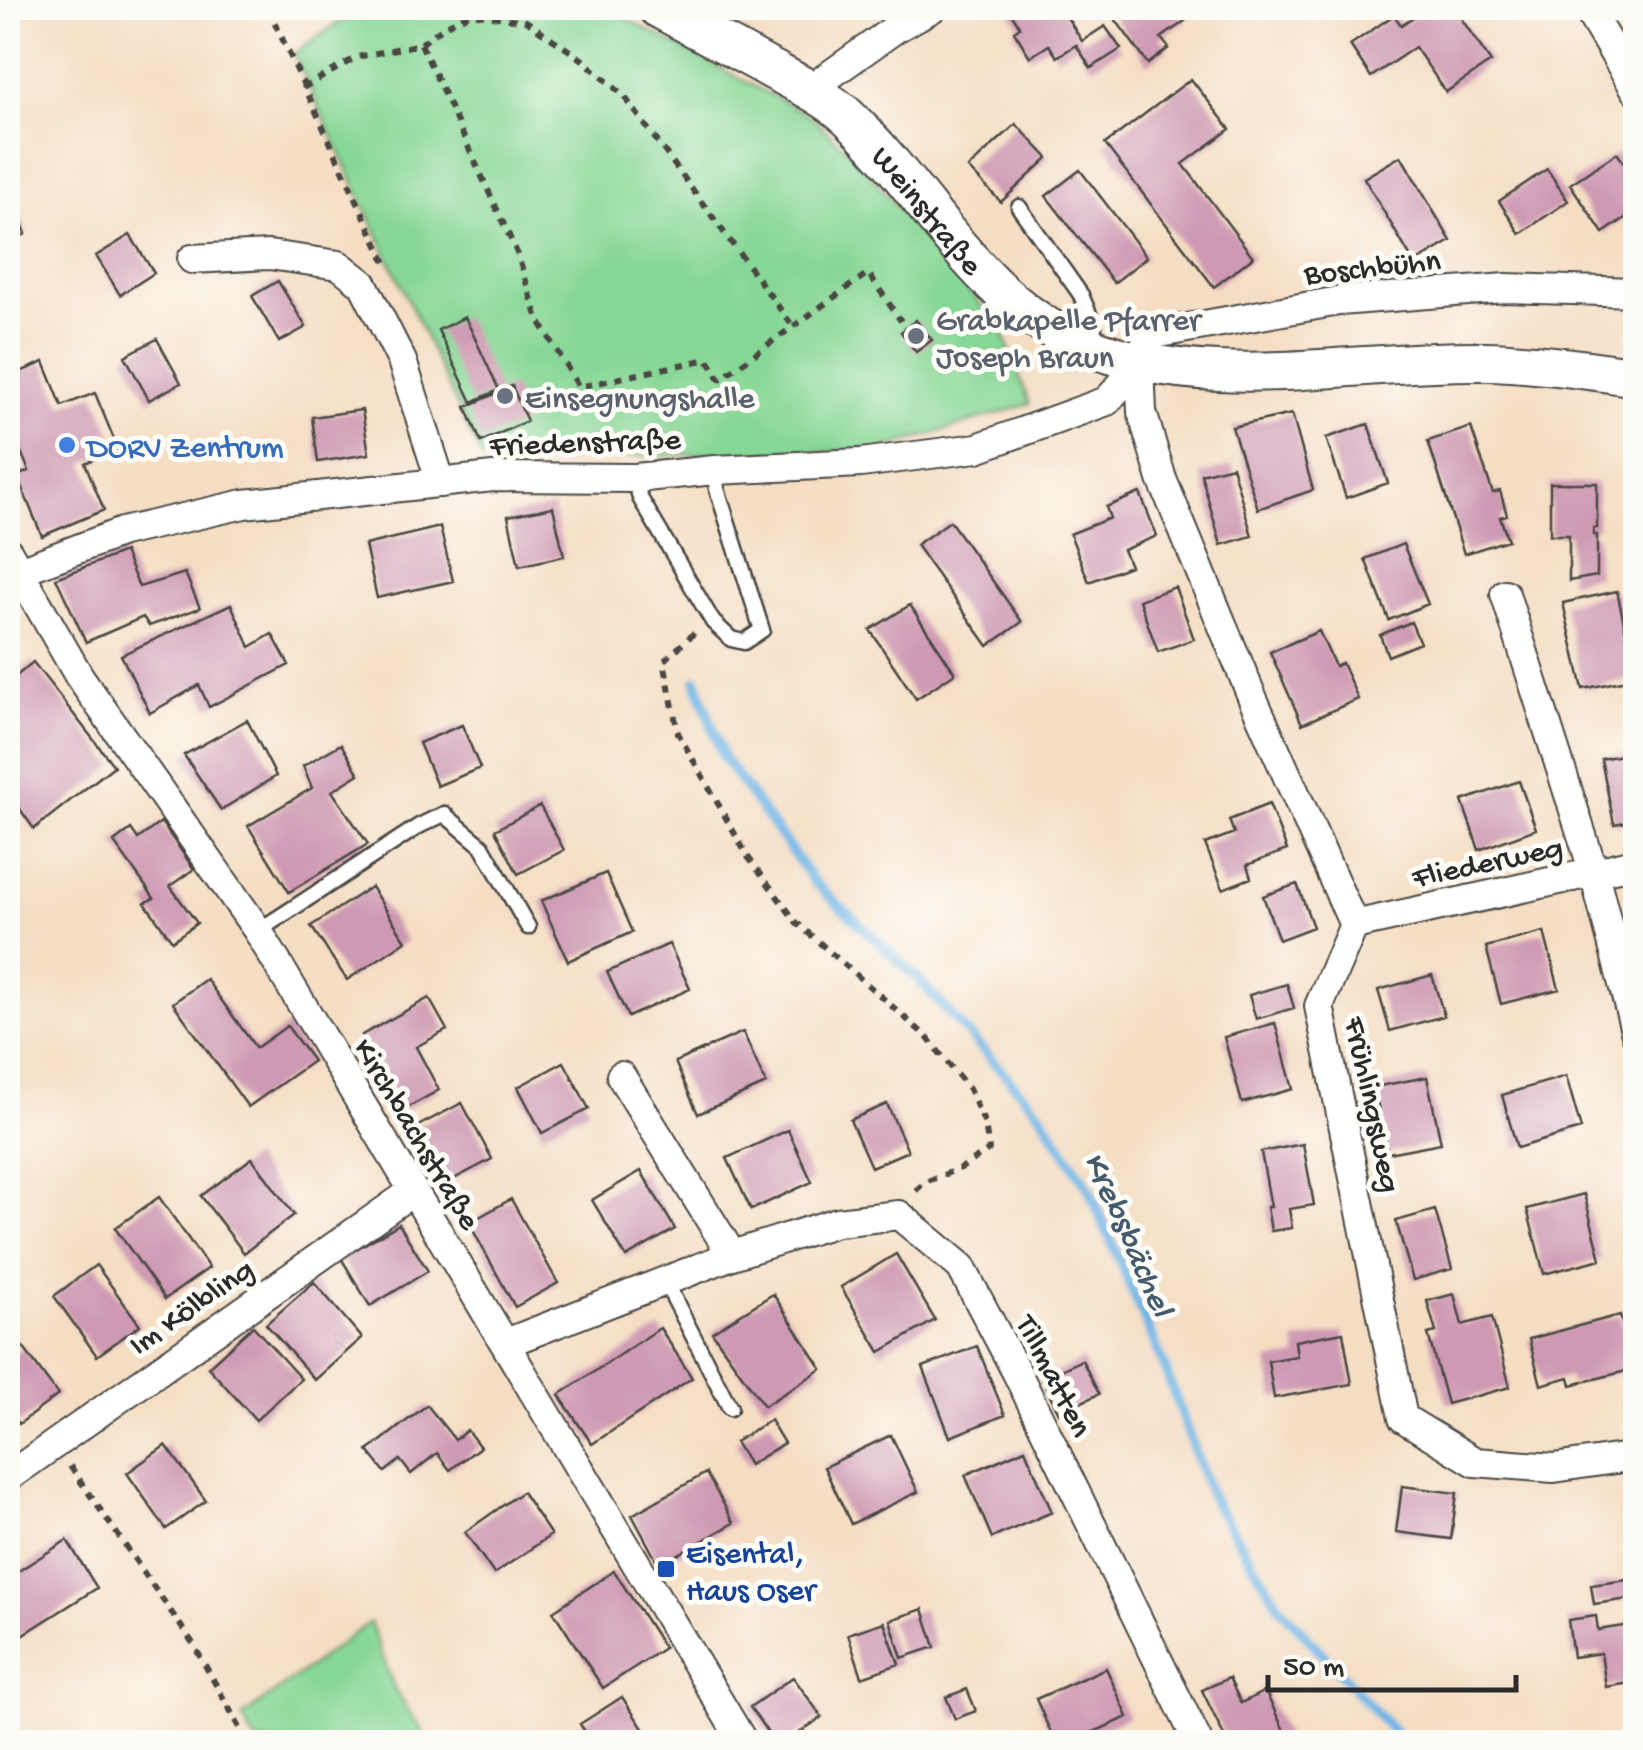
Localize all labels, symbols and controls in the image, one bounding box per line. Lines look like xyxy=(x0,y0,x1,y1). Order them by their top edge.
street label: Weinstraße xyxy=(861,140,989,286)
street label: Boschbühn xyxy=(1301,244,1443,296)
place label: Grabkapelle Pfarrer Joseph Braun xyxy=(936,304,1203,379)
marker: Grabkapelle Pfarrer Joseph Braun xyxy=(905,325,927,347)
place label: Einsegnungshalle xyxy=(525,382,755,420)
marker: Einsegnungshalle xyxy=(494,385,516,407)
street label: Friedenstraße xyxy=(488,423,682,467)
place label: DORV Zentrum xyxy=(85,431,284,469)
marker: DORV Zentrum xyxy=(56,434,78,456)
street label: Fliederweg xyxy=(1408,830,1567,900)
street label: Frühlingsweg xyxy=(1333,1013,1407,1196)
street label: Kirchbachstraße xyxy=(343,1033,487,1239)
water label: Krebsbächel xyxy=(1072,1147,1181,1326)
street label: Im Kölbling xyxy=(123,1252,263,1366)
street label: Tillmatten xyxy=(1004,1308,1098,1445)
place label: Eisental, Haus Oser xyxy=(686,1537,818,1612)
marker: Eisental, Haus Oser xyxy=(655,1558,677,1580)
scale bar xyxy=(1268,1630,1516,1692)
text: 50 m xyxy=(1283,1652,1344,1687)

